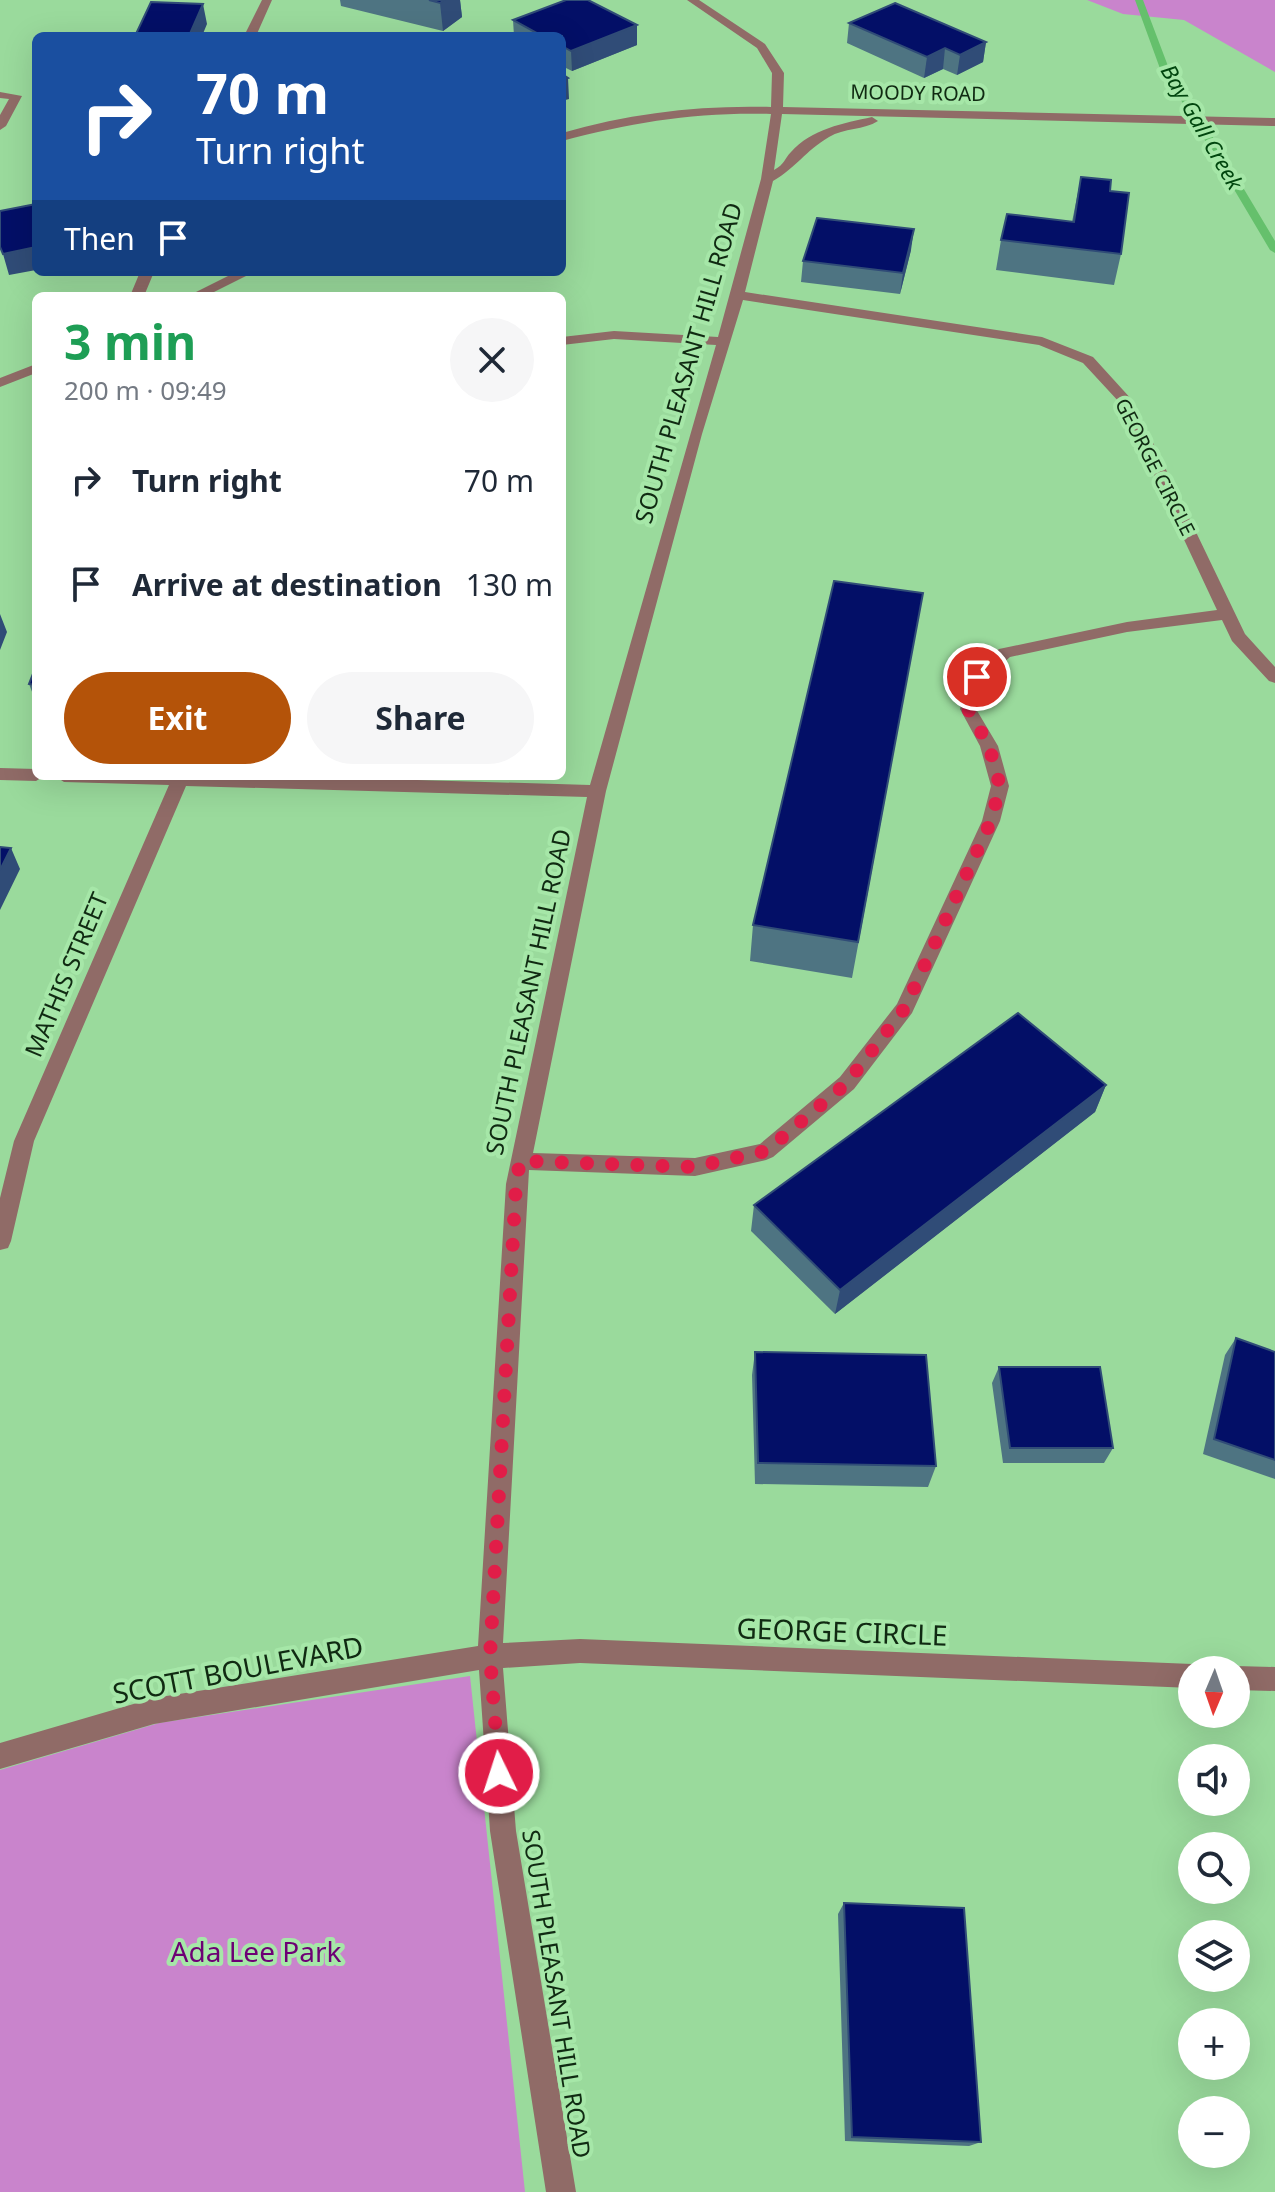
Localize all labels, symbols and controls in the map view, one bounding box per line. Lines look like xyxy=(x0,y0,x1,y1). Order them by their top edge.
text: 70 m xyxy=(196,54,329,130)
water label: Bay Gall Creek xyxy=(1155,58,1251,196)
icon: right xyxy=(64,64,168,168)
street label: MOODY ROAD xyxy=(850,78,986,107)
text: Turn right xyxy=(196,126,364,175)
street label: SOUTH PLEASANT HILL ROAD xyxy=(626,198,749,527)
icon: arrive xyxy=(151,216,195,260)
text: Then xyxy=(64,218,135,259)
text: 3 min xyxy=(64,309,196,374)
button: close xyxy=(450,318,534,402)
text: 200 m · 09:49 xyxy=(64,372,227,408)
street label: GEORGE CIRCLE xyxy=(1109,393,1202,540)
icon: right xyxy=(64,458,108,502)
text: Turn right xyxy=(132,460,282,501)
text: 70 m xyxy=(464,460,534,501)
icon: arrive xyxy=(64,562,108,606)
text: Arrive at destination xyxy=(132,564,442,605)
text: 130 m xyxy=(466,564,553,605)
pin xyxy=(943,643,1011,711)
icon: arrive xyxy=(955,655,999,699)
button: Exit xyxy=(64,672,291,764)
button: Share xyxy=(307,672,534,764)
street label: SOUTH PLEASANT HILL ROAD xyxy=(477,826,578,1158)
street label: MATHIS STREET xyxy=(16,887,115,1062)
street label: GEORGE CIRCLE xyxy=(736,1608,948,1654)
street label: SCOTT BOULEVARD xyxy=(109,1626,366,1712)
north arrow xyxy=(1178,1656,1250,1728)
map controls xyxy=(1178,1656,1250,2168)
position arrow xyxy=(457,1731,541,1815)
button: sound xyxy=(1178,1744,1250,1816)
street label: SOUTH PLEASANT HILL ROAD xyxy=(515,1827,600,2160)
button: search xyxy=(1178,1832,1250,1904)
button: layers xyxy=(1178,1920,1250,1992)
park label: Ada Lee Park xyxy=(171,1932,341,1970)
button: + xyxy=(1178,2008,1250,2080)
button: − xyxy=(1178,2096,1250,2168)

